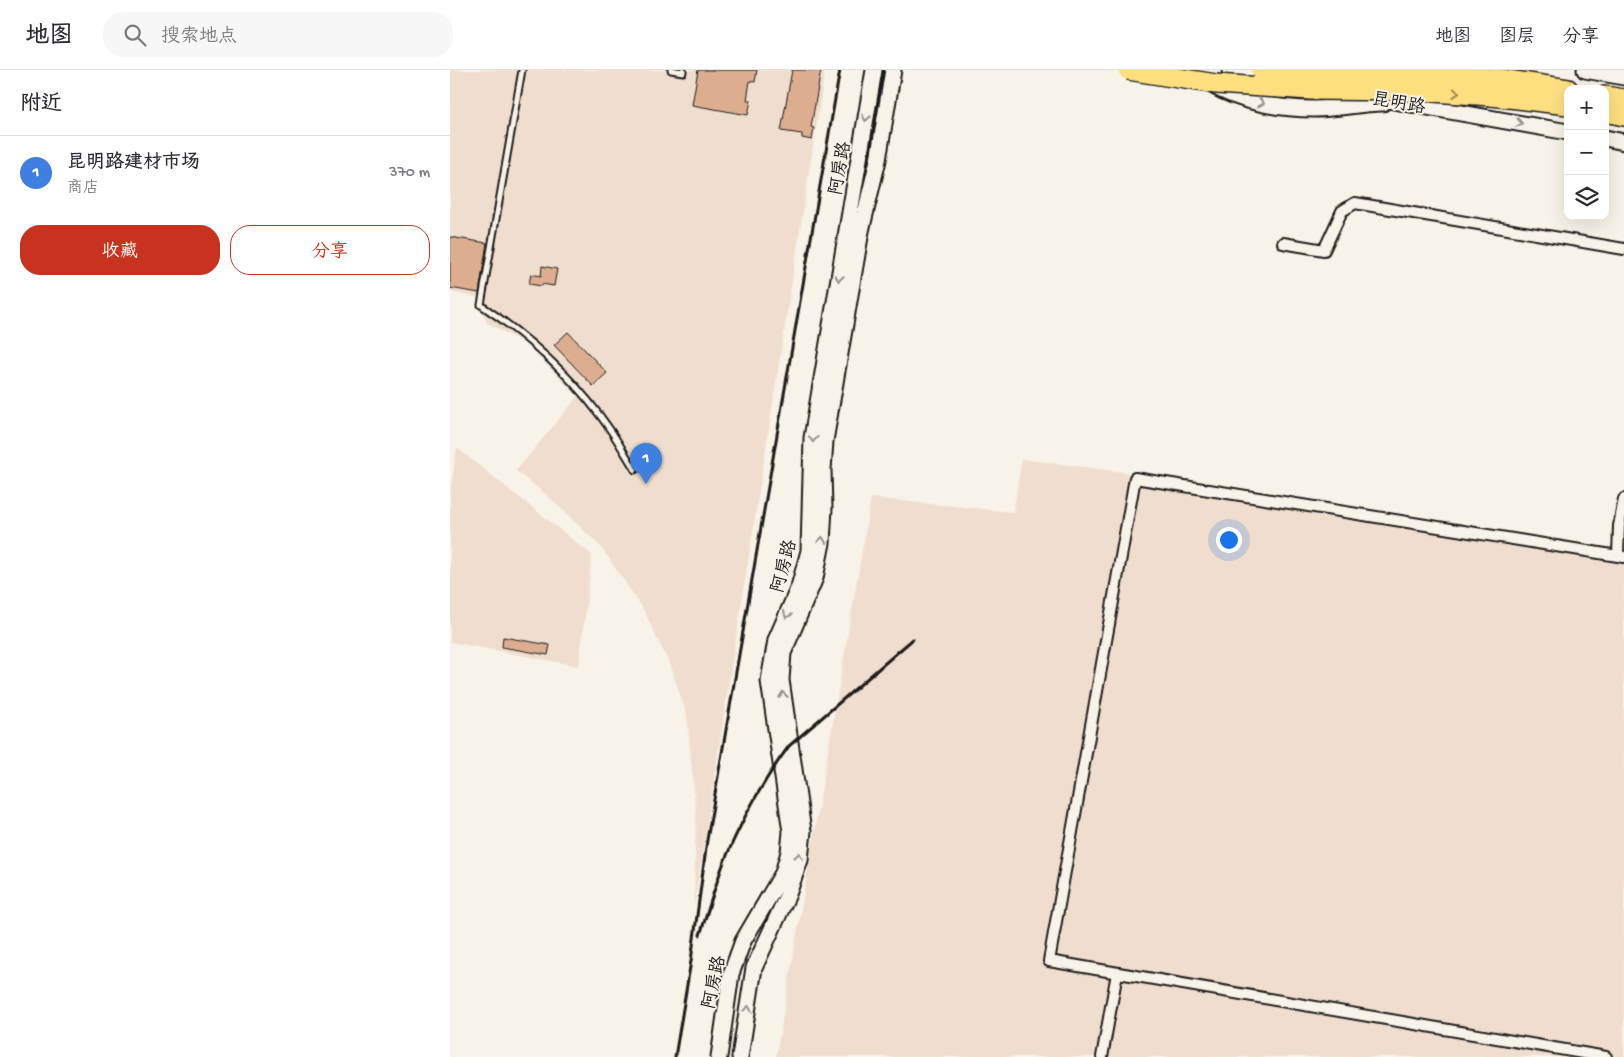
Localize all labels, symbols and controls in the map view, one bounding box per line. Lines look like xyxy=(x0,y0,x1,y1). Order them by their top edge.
search box xyxy=(103,12,453,57)
icon: search xyxy=(121,21,149,49)
text: 地图 xyxy=(25,23,73,52)
text: 搜索地点 xyxy=(161,26,237,49)
text: 地图 xyxy=(1435,27,1471,48)
text: 图层 xyxy=(1499,27,1535,48)
text: 分享 xyxy=(1563,27,1599,48)
map controls xyxy=(1564,85,1609,220)
button: + xyxy=(1564,85,1609,130)
street label: 昆明路 xyxy=(1370,88,1427,119)
one-way arrow xyxy=(1452,88,1460,99)
text: 附近 xyxy=(20,93,62,118)
one-way arrow xyxy=(1257,97,1266,108)
one-way arrow xyxy=(862,114,872,122)
one-way arrow xyxy=(1514,117,1523,127)
button: − xyxy=(1564,130,1609,175)
street label: 阿房路 xyxy=(825,140,856,197)
text: 昆明路建材市场 xyxy=(67,152,200,175)
text: 1 xyxy=(33,164,39,183)
text: 370 m xyxy=(389,164,430,183)
button: layers xyxy=(1564,175,1609,220)
text: 商店 xyxy=(67,180,99,199)
button: 收藏 xyxy=(20,225,220,275)
button: 分享 xyxy=(230,225,430,275)
one-way arrow xyxy=(835,274,845,283)
one-way arrow xyxy=(808,435,819,443)
pin: 1 xyxy=(630,443,662,484)
your location xyxy=(1216,527,1242,553)
one-way arrow xyxy=(816,536,827,544)
street label: 阿房路 xyxy=(767,538,803,595)
one-way arrow xyxy=(783,610,794,619)
one-way arrow xyxy=(778,691,789,699)
one-way arrow xyxy=(794,852,804,860)
street label: 阿房路 xyxy=(699,954,731,1011)
one-way arrow xyxy=(742,1005,752,1013)

